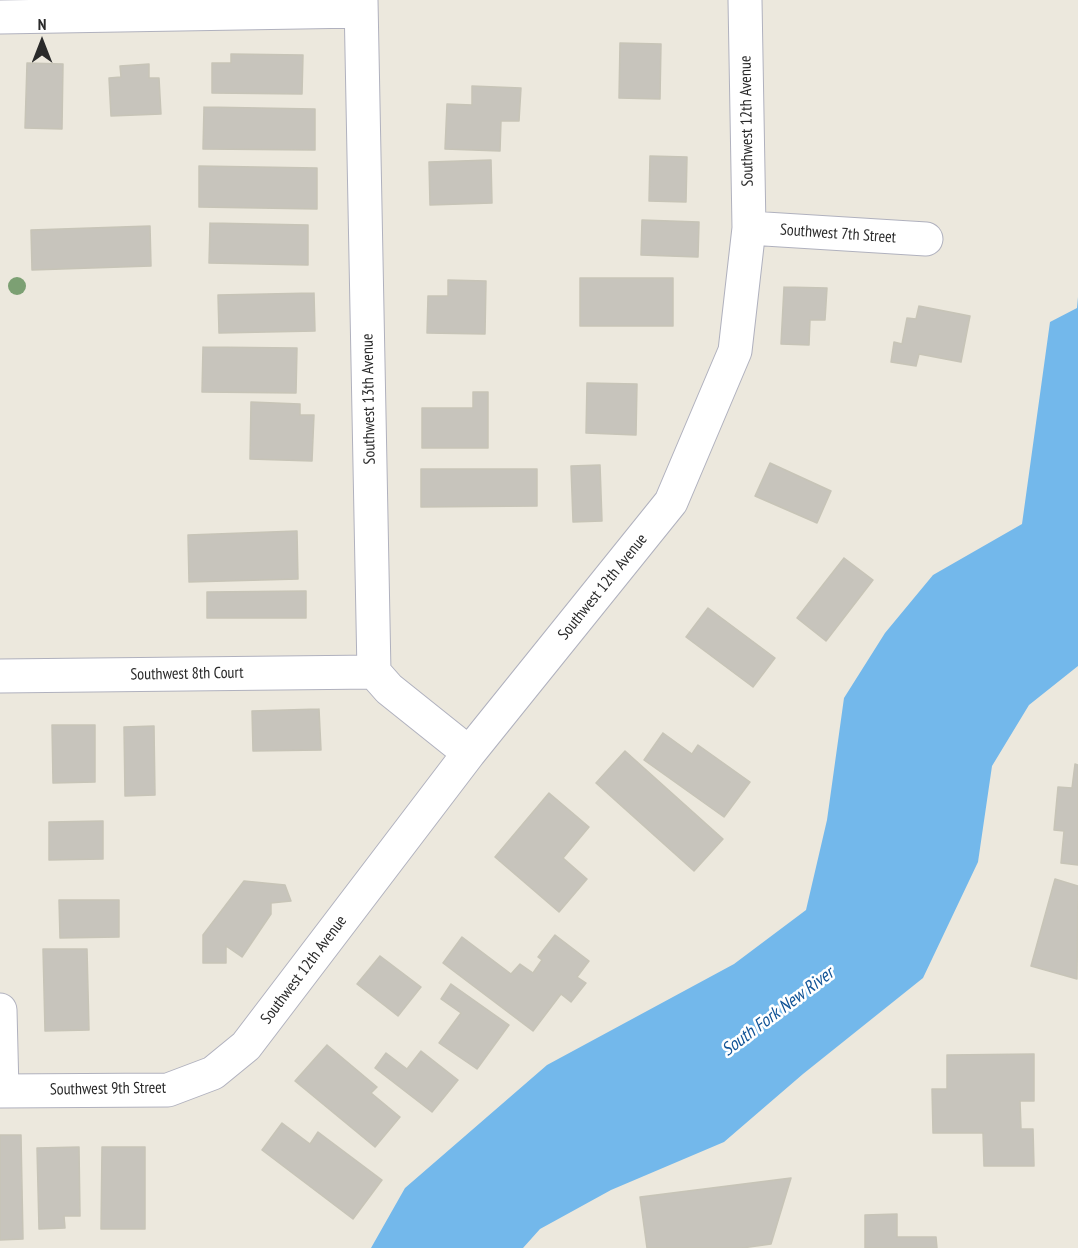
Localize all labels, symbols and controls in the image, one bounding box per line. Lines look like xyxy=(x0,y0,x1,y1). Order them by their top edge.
north arrow xyxy=(12,12,72,72)
text: N xyxy=(38,14,46,34)
street label: Southwest 12th Avenue xyxy=(736,55,758,187)
street label: Southwest 7th Street xyxy=(779,220,897,248)
street label: Southwest 13th Avenue xyxy=(358,333,380,465)
street label: Southwest 12th Avenue xyxy=(554,530,652,644)
street label: Southwest 8th Court xyxy=(130,663,244,685)
street label: Southwest 12th Avenue xyxy=(257,912,351,1028)
water label: South Fork New River xyxy=(718,963,838,1061)
street label: Southwest 9th Street xyxy=(50,1078,166,1100)

